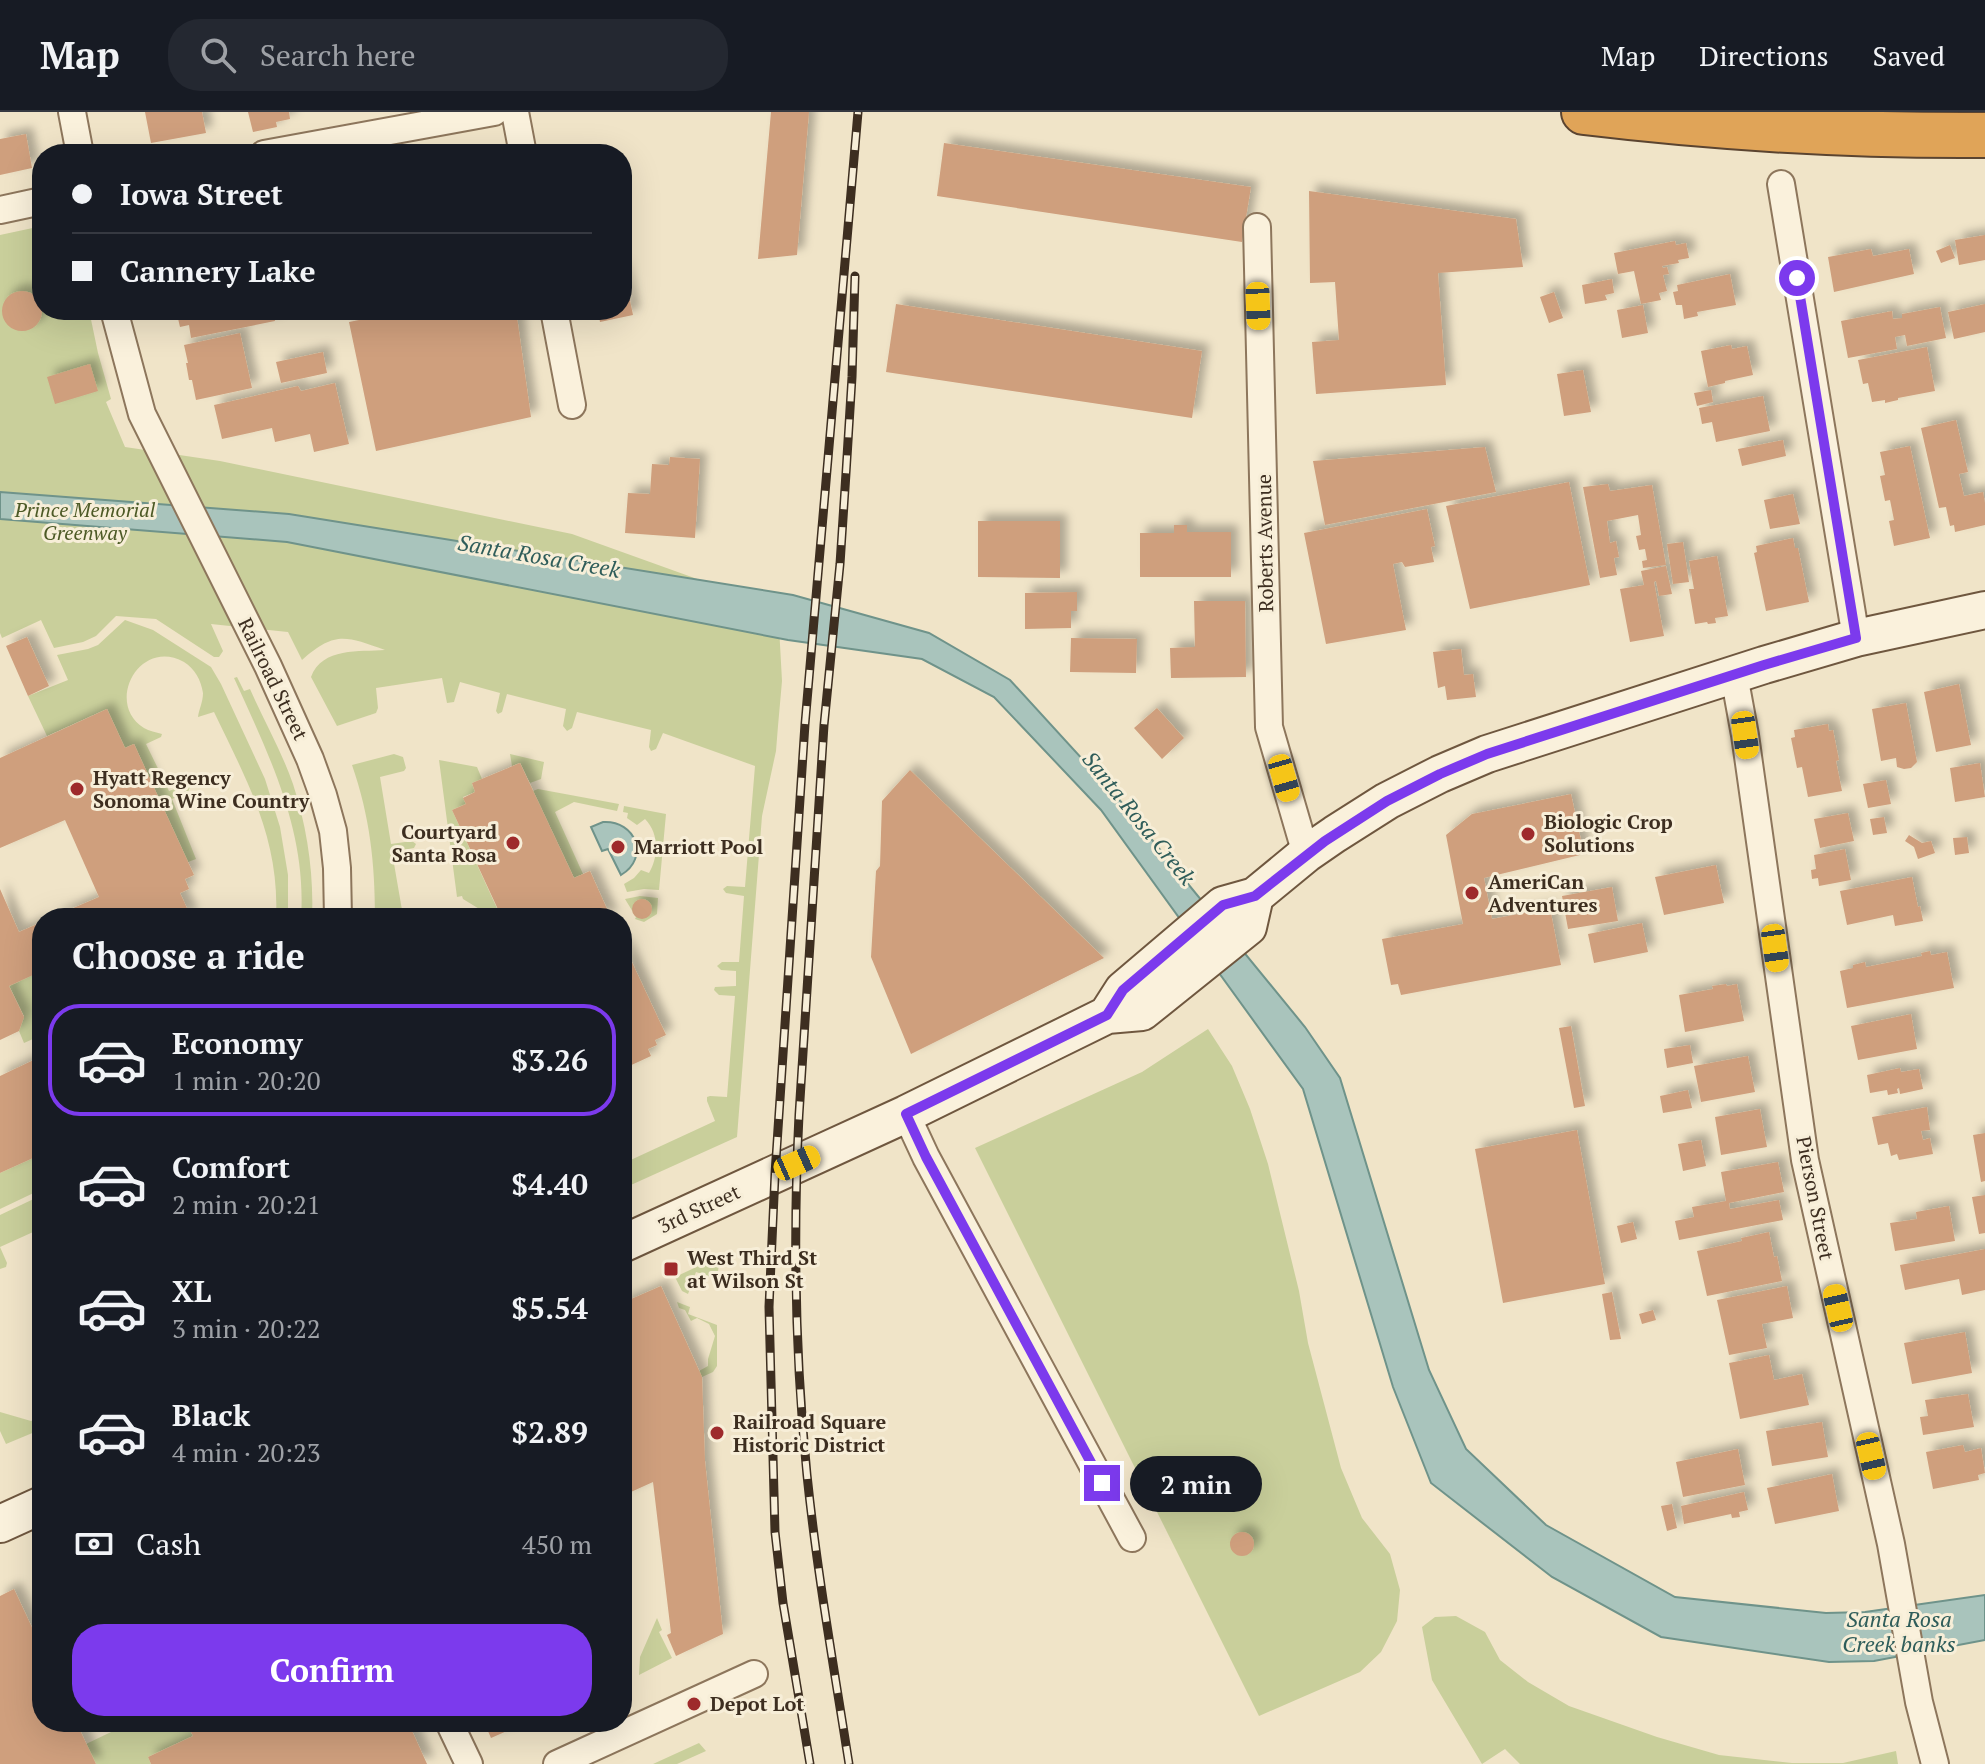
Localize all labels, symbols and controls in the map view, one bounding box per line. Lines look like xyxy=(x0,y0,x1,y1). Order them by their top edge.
search box xyxy=(168,19,728,91)
text: Map xyxy=(40,30,120,80)
icon: search xyxy=(196,33,240,77)
text: Search here xyxy=(260,35,416,75)
text: Map xyxy=(1601,37,1655,74)
text: Directions xyxy=(1699,37,1829,74)
text: Saved xyxy=(1873,37,1945,74)
text: Iowa Street xyxy=(120,174,283,214)
text: Cannery Lake xyxy=(120,251,316,291)
route start xyxy=(1779,260,1815,296)
car xyxy=(1245,282,1271,330)
street label: Roberts Avenue xyxy=(1250,474,1279,612)
park label: Prince Memorial Greenway xyxy=(14,496,156,546)
water label: Santa Rosa Creek xyxy=(456,527,623,584)
street label: Railroad Street xyxy=(232,613,315,745)
car xyxy=(1730,710,1760,760)
water label: Santa Rosa Creek xyxy=(1076,745,1203,891)
car xyxy=(1266,752,1302,804)
place label: Hyatt Regency Sonoma Wine Country xyxy=(93,764,310,814)
marker: Hyatt Regency Sonoma Wine Country xyxy=(68,780,86,798)
place label: Biologic Crop Solutions xyxy=(1544,808,1673,858)
place label: Courtyard Santa Rosa xyxy=(392,818,497,868)
marker: Biologic Crop Solutions xyxy=(1519,825,1537,843)
place label: Marriott Pool xyxy=(634,833,764,860)
marker: Courtyard Santa Rosa xyxy=(504,834,522,852)
marker: Marriott Pool xyxy=(609,838,627,856)
place label: AmeriCan Adventures xyxy=(1488,868,1597,918)
marker: AmeriCan Adventures xyxy=(1463,884,1481,902)
car xyxy=(1760,923,1790,973)
text: Choose a ride xyxy=(72,932,305,979)
text: Economy xyxy=(172,1023,303,1063)
icon: car xyxy=(76,1024,148,1096)
text: $3.26 xyxy=(511,1040,588,1080)
text: 1 min · 20:20 xyxy=(172,1063,321,1097)
street label: Pierson Street xyxy=(1790,1134,1841,1263)
car xyxy=(770,1142,824,1184)
text: Comfort xyxy=(172,1147,290,1187)
icon: car xyxy=(76,1148,148,1220)
text: $4.40 xyxy=(511,1164,588,1204)
street label: 3rd Street xyxy=(653,1178,745,1239)
text: 2 min · 20:21 xyxy=(172,1187,321,1221)
place label: West Third St at Wilson St xyxy=(687,1244,817,1294)
marker: West Third St at Wilson St xyxy=(662,1260,680,1278)
text: XL xyxy=(172,1271,211,1311)
icon: car xyxy=(76,1272,148,1344)
car xyxy=(1821,1282,1855,1334)
text: $5.54 xyxy=(511,1288,588,1328)
text: 3 min · 20:22 xyxy=(172,1311,321,1345)
text: Black xyxy=(172,1395,250,1435)
icon: car xyxy=(76,1396,148,1468)
place label: Railroad Square Historic District xyxy=(733,1408,887,1458)
text: $2.89 xyxy=(511,1412,588,1452)
marker: Railroad Square Historic District xyxy=(708,1424,726,1442)
car xyxy=(1854,1430,1888,1482)
text: 4 min · 20:23 xyxy=(172,1435,321,1469)
callout: 2 min xyxy=(1130,1455,1262,1511)
route end xyxy=(1084,1465,1120,1501)
text: 2 min xyxy=(1160,1467,1232,1501)
icon: cash xyxy=(72,1522,116,1566)
text: Cash xyxy=(136,1524,201,1564)
text: 450 m xyxy=(522,1527,592,1561)
water label: Santa Rosa Creek banks xyxy=(1842,1604,1956,1658)
button: Confirm xyxy=(72,1624,592,1716)
place label: Depot Lot xyxy=(710,1690,804,1717)
marker: Depot Lot xyxy=(685,1695,703,1713)

